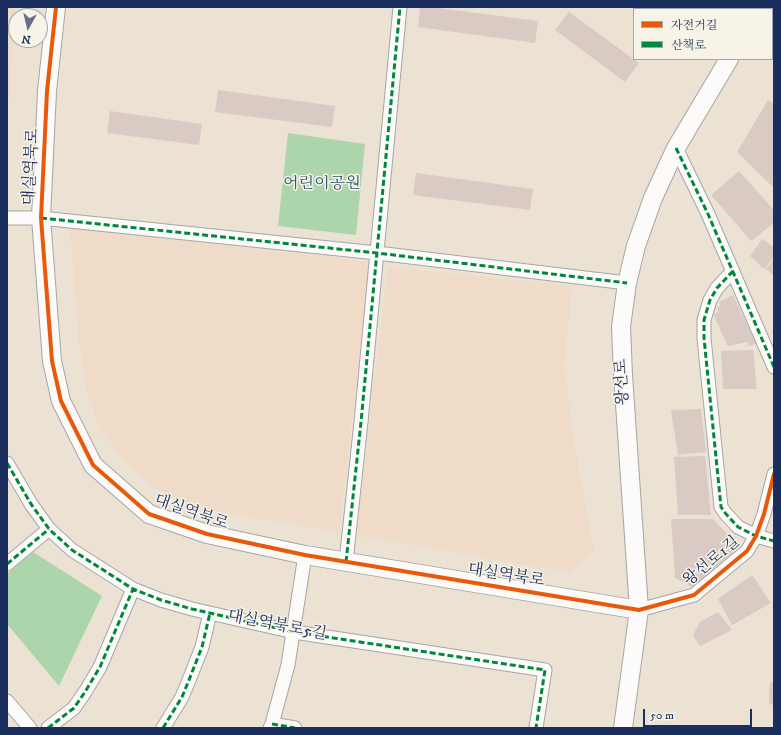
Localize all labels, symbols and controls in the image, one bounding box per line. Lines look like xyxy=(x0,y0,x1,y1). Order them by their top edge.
north arrow xyxy=(8,8,48,48)
legend xyxy=(633,8,773,60)
text: 자전거길 xyxy=(671,18,717,33)
text: N xyxy=(21,31,32,46)
text: 산책로 xyxy=(671,38,706,53)
street label: 대실역북로 xyxy=(20,128,44,206)
park label: 어린이공원 xyxy=(283,175,361,195)
street label: 왕선로 xyxy=(612,358,634,406)
street label: 대실역북로 xyxy=(151,491,231,535)
street label: 왕선로1길 xyxy=(680,533,744,591)
street label: 대실역북로 xyxy=(466,560,546,592)
street label: 대실역북로5길 xyxy=(226,607,328,645)
scale bar xyxy=(645,701,754,727)
text: 50 m xyxy=(650,708,674,723)

